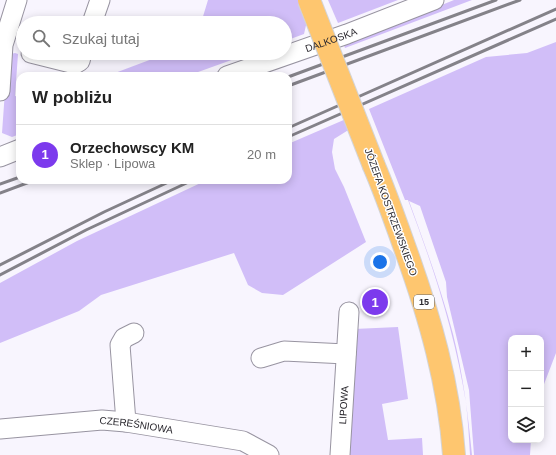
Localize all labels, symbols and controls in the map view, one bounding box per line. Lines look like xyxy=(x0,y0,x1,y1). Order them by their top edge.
search box xyxy=(16,16,292,60)
street label: DALKOSKA xyxy=(304,25,358,54)
icon: search xyxy=(30,27,52,49)
text: Szukaj tutaj xyxy=(62,30,140,47)
text: W pobliżu xyxy=(32,88,112,107)
text: Orzechowscy KM xyxy=(70,139,194,156)
street label: JÓZEFA KOSTRZEWSKIEGO xyxy=(363,146,420,278)
text: 1 xyxy=(41,147,49,162)
text: 20 m xyxy=(247,147,276,162)
text: Sklep · Lipowa xyxy=(70,156,155,171)
your location xyxy=(370,252,390,272)
pin: 1 xyxy=(362,287,388,317)
road number: 15 xyxy=(414,295,434,309)
map controls xyxy=(508,335,544,443)
button: + xyxy=(508,335,544,371)
button: − xyxy=(508,371,544,407)
street label: LIPOWA xyxy=(336,385,350,425)
button: layers xyxy=(508,407,544,443)
street label: CZEREŚNIOWA xyxy=(99,414,174,435)

